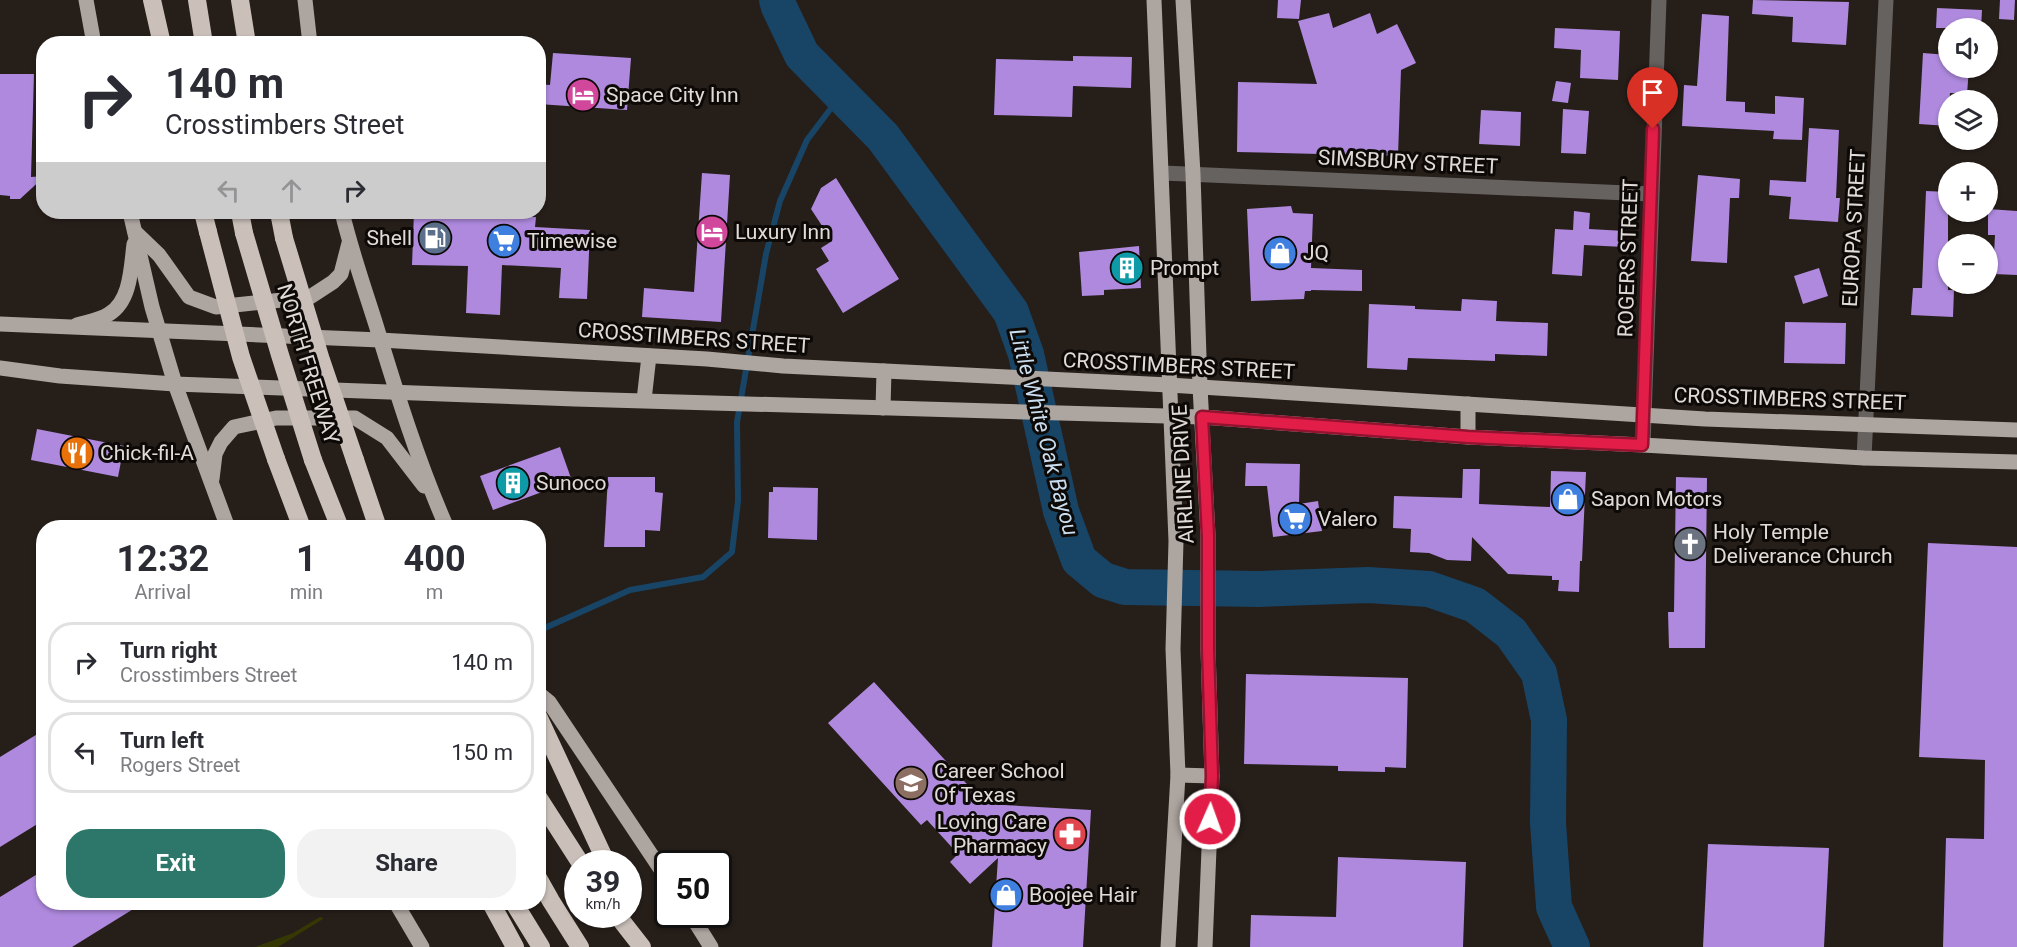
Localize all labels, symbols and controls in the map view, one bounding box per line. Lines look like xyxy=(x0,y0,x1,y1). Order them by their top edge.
map controls xyxy=(1938,18,1998,294)
button: sound xyxy=(1938,18,1998,78)
text: 140 m xyxy=(165,59,284,108)
icon: right xyxy=(66,60,144,138)
pin xyxy=(1627,67,1678,129)
icon: arrive xyxy=(1636,76,1669,109)
hotel icon: Space City Inn xyxy=(565,77,601,113)
place label: Space City Inn xyxy=(606,83,739,107)
button: layers xyxy=(1938,90,1998,150)
text: Crosstimbers Street xyxy=(165,109,404,141)
street label: SIMSBURY STREET xyxy=(1317,145,1499,179)
street label: EUROPA STREET xyxy=(1838,148,1870,308)
button: + xyxy=(1938,162,1998,222)
icon: left xyxy=(212,174,245,207)
icon: ahead xyxy=(275,174,308,207)
icon: right xyxy=(338,174,371,207)
street label: ROGERS STREET xyxy=(1613,178,1643,338)
hotel icon: Luxury Inn xyxy=(694,214,730,250)
fuel station icon: Shell xyxy=(417,220,453,256)
place label: Luxury Inn xyxy=(735,220,831,244)
supermarket icon: Timewise xyxy=(486,223,522,259)
place label: Shell xyxy=(367,226,412,250)
place label: Timewise xyxy=(527,229,617,253)
button: − xyxy=(1938,234,1998,294)
shop icon: JQ xyxy=(1262,235,1298,271)
place label: JQ xyxy=(1303,241,1329,265)
building icon: Prompt xyxy=(1109,250,1145,286)
place label: Prompt xyxy=(1150,256,1219,280)
street label: NORTH FREEWAY xyxy=(272,281,344,447)
street label: CROSSTIMBERS STREET xyxy=(577,318,811,358)
water label: Little White Oak Bayou xyxy=(1004,326,1084,538)
street label: CROSSTIMBERS STREET xyxy=(1062,348,1296,384)
street label: CROSSTIMBERS STREET xyxy=(1673,383,1907,415)
street label: AIRLINE DRIVE xyxy=(1167,404,1199,544)
restaurant icon: Chick-fil-A xyxy=(59,435,95,471)
place label: Chick-fil-A xyxy=(100,441,194,465)
building icon: Sunoco xyxy=(495,465,531,501)
place label: Sunoco xyxy=(536,471,607,495)
shop icon: Sapon Motors xyxy=(1550,481,1586,517)
place label: Sapon Motors xyxy=(1591,487,1722,511)
supermarket icon: Valero xyxy=(1277,501,1313,537)
place label: Valero xyxy=(1318,507,1377,531)
place label: Holy Temple Deliverance Church xyxy=(1713,520,1893,568)
church icon: Holy Temple Deliverance Church xyxy=(1672,526,1708,562)
text: 12:32 xyxy=(116,538,209,580)
text: 1 xyxy=(296,538,317,580)
text: 400 xyxy=(404,538,466,580)
text: Arrival xyxy=(134,580,191,604)
text: min xyxy=(290,580,323,604)
text: m xyxy=(426,580,443,604)
text: Turn right xyxy=(120,638,217,663)
icon: right xyxy=(69,646,102,679)
text: 140 m xyxy=(451,650,513,675)
text: Crosstimbers Street xyxy=(120,663,297,687)
text: Turn left xyxy=(120,728,204,753)
icon: left xyxy=(69,736,102,769)
text: 150 m xyxy=(451,740,513,765)
text: Rogers Street xyxy=(120,753,240,777)
place label: Career School Of Texas xyxy=(934,759,1065,807)
school or university icon: Career School Of Texas xyxy=(893,765,929,801)
position arrow xyxy=(1178,787,1242,851)
place label: Loving Care Pharmacy xyxy=(937,810,1047,858)
pharmacy icon: Loving Care Pharmacy xyxy=(1052,816,1088,852)
button: Exit xyxy=(66,829,285,898)
button: Share xyxy=(297,829,516,898)
speed limit sign: 50 xyxy=(654,850,732,928)
text: 39 xyxy=(586,864,620,899)
shop icon: Boojee Hair xyxy=(988,877,1024,913)
place label: Boojee Hair xyxy=(1029,883,1137,907)
text: km/h xyxy=(585,895,621,913)

